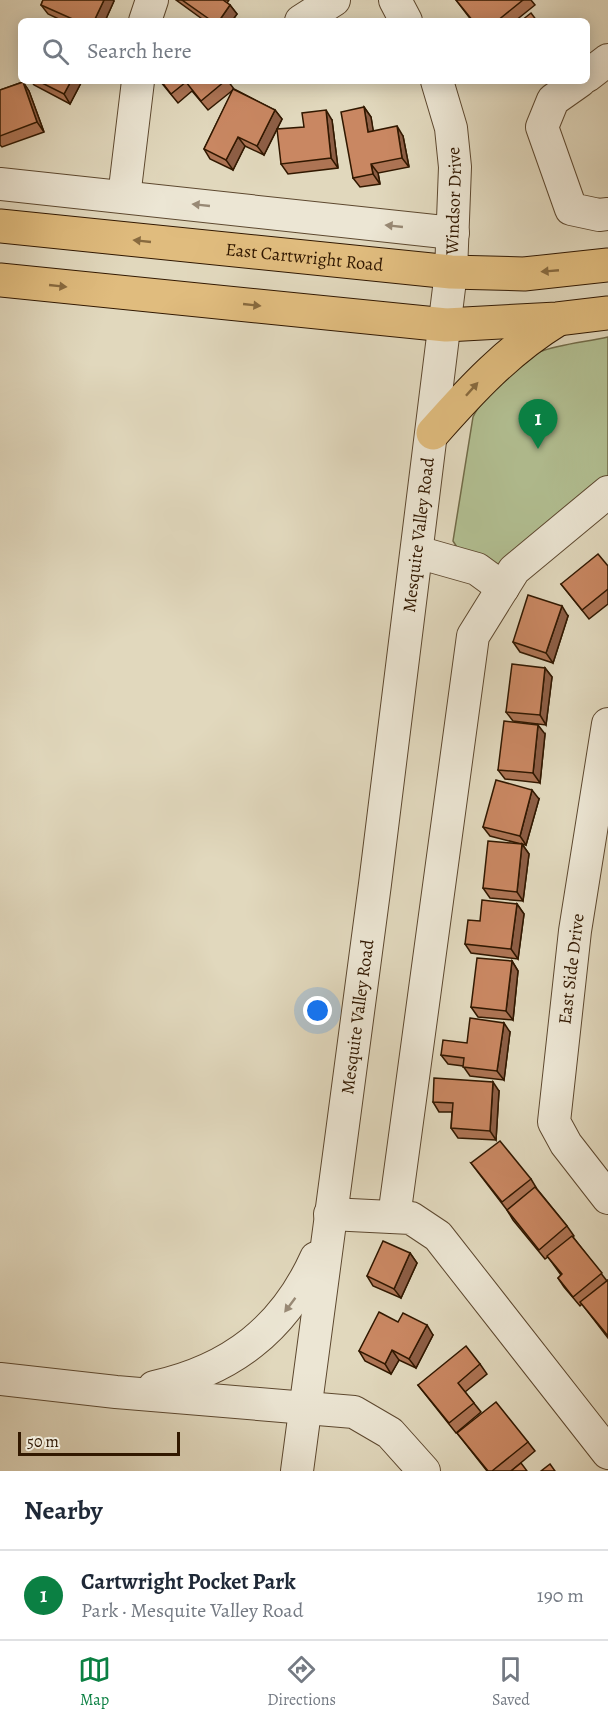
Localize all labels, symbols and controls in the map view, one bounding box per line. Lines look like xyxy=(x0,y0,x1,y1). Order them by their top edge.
search box xyxy=(18,18,590,84)
icon: search xyxy=(39,35,72,68)
text: Search here xyxy=(87,36,192,66)
street label: Windsor Drive xyxy=(440,146,467,256)
one-way arrow xyxy=(191,200,210,210)
one-way arrow xyxy=(385,222,404,231)
one-way arrow xyxy=(133,236,152,245)
street label: East Cartwright Road xyxy=(224,237,385,277)
one-way arrow xyxy=(540,266,559,276)
one-way arrow xyxy=(49,281,68,291)
one-way arrow xyxy=(242,300,261,310)
one-way arrow xyxy=(465,382,479,397)
pin: 1 xyxy=(518,400,558,449)
street label: Mesquite Valley Road xyxy=(397,456,440,614)
street label: East Side Drive xyxy=(552,912,590,1026)
street label: Mesquite Valley Road xyxy=(335,938,380,1096)
your location xyxy=(303,996,332,1025)
one-way arrow xyxy=(283,1297,296,1313)
scale bar xyxy=(18,1429,180,1456)
text: 50 m xyxy=(27,1431,59,1453)
text: Nearby xyxy=(24,1493,103,1528)
text: Cartwright Pocket Park xyxy=(81,1567,296,1597)
text: 1 xyxy=(40,1582,47,1609)
text: 190 m xyxy=(537,1582,584,1609)
text: Park · Mesquite Valley Road xyxy=(81,1597,303,1624)
tab: Map xyxy=(78,1653,111,1711)
tab: Directions xyxy=(267,1653,336,1711)
tab: Saved xyxy=(492,1653,530,1711)

